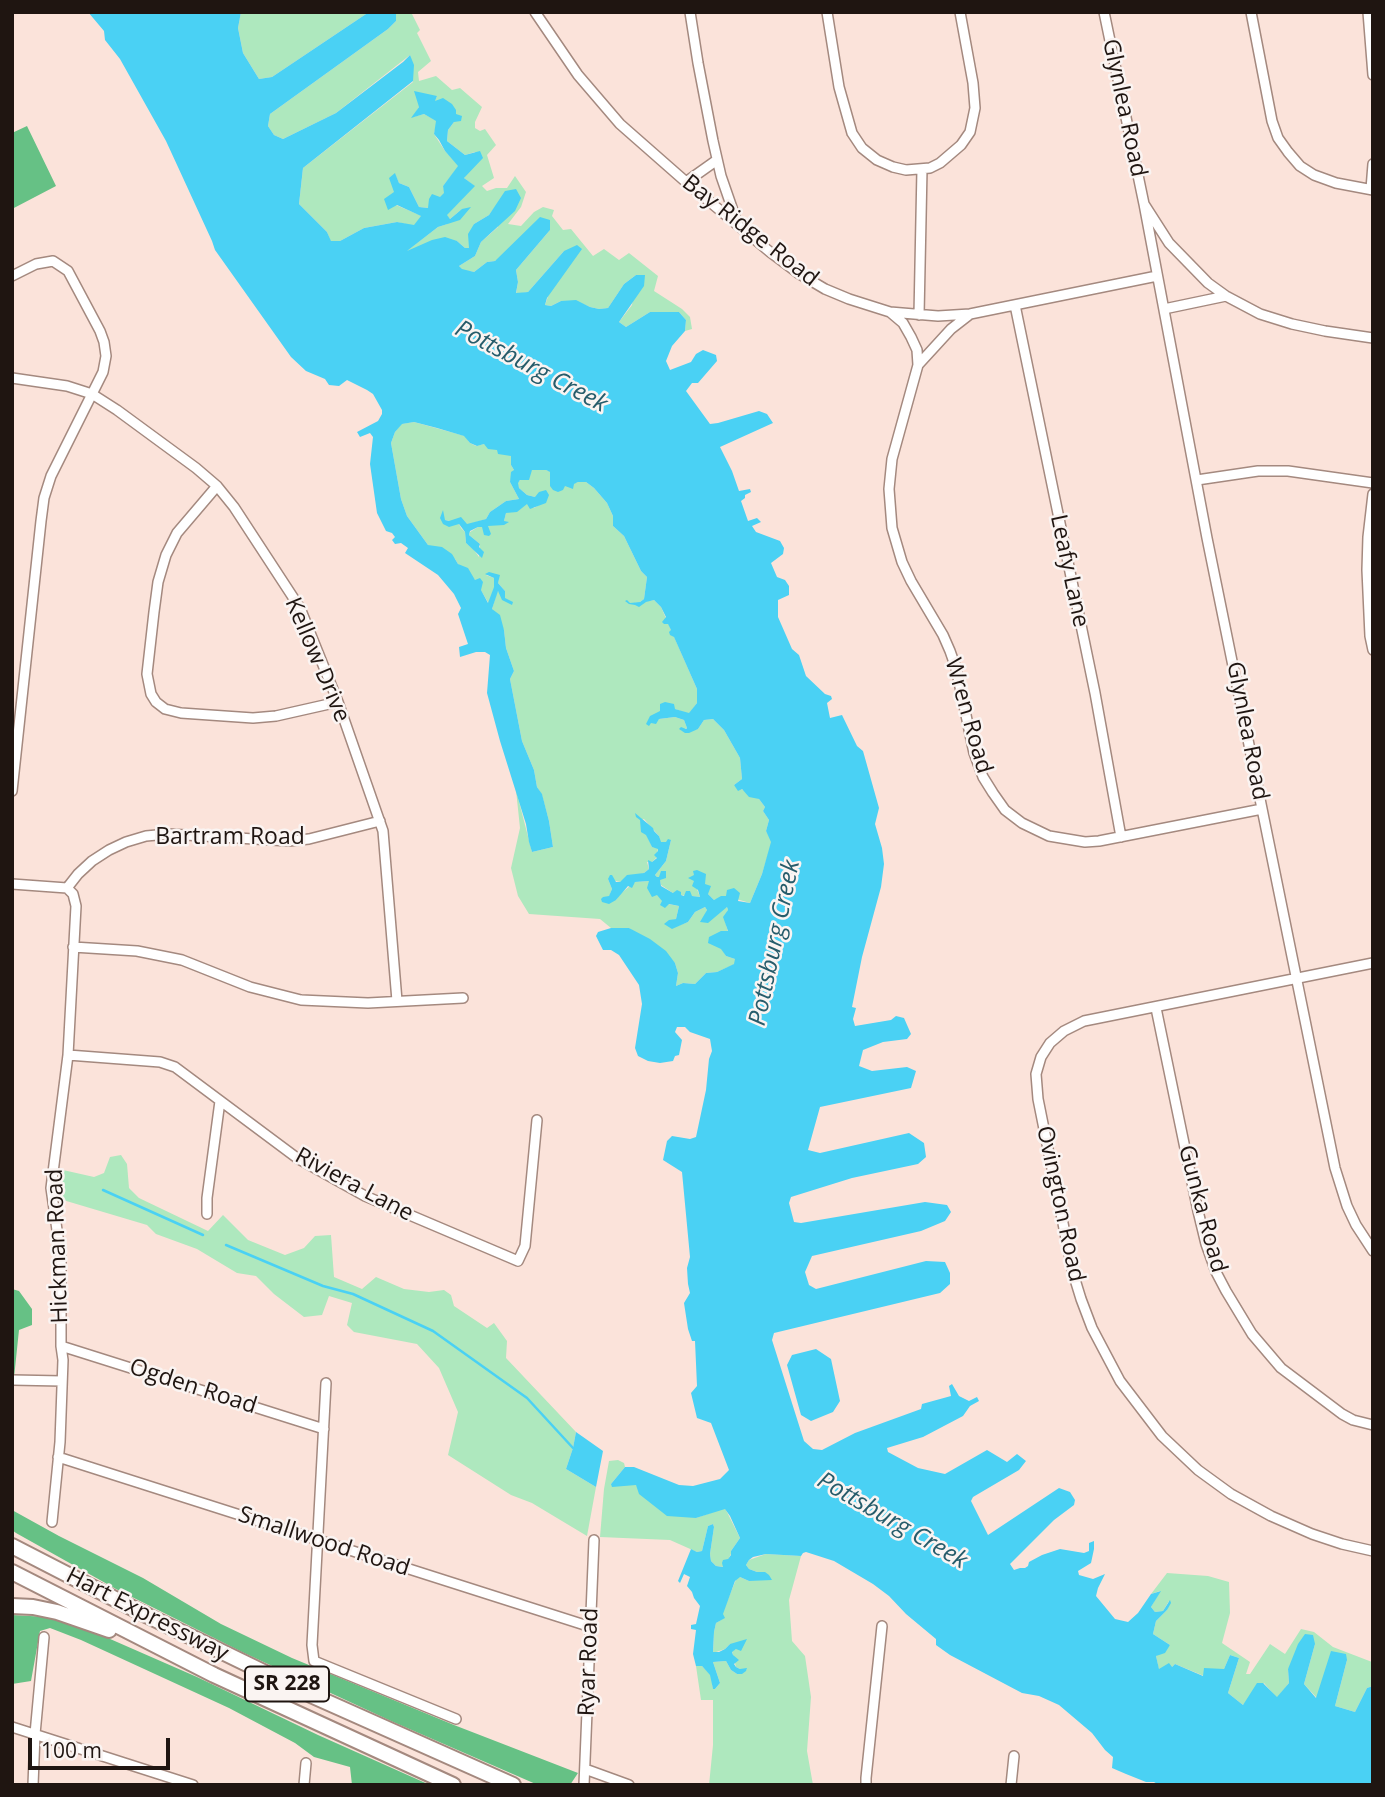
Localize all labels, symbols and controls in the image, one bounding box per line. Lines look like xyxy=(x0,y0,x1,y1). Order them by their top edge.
street label: Glynlea Road xyxy=(1096,36,1152,180)
street label: Bay Ridge Road xyxy=(676,169,824,293)
water label: Pottsburg Creek xyxy=(450,315,612,419)
street label: Leafy Lane xyxy=(1044,512,1094,630)
street label: Kellow Drive xyxy=(278,594,356,726)
street label: Wren Road xyxy=(938,655,998,777)
street label: Glynlea Road xyxy=(1220,659,1274,803)
street label: Bartram Road xyxy=(155,823,305,851)
water label: Pottsburg Creek xyxy=(743,858,807,1028)
street label: Ovington Road xyxy=(1030,1123,1090,1285)
street label: Riviera Lane xyxy=(290,1142,418,1228)
street label: Gunka Road xyxy=(1172,1142,1232,1276)
street label: Hickman Road xyxy=(42,1168,74,1324)
street label: Ogden Road xyxy=(126,1353,260,1421)
water label: Pottsburg Creek xyxy=(812,1466,972,1576)
street label: Smallwood Road xyxy=(235,1501,413,1583)
street label: Hart Expressway xyxy=(61,1562,233,1668)
street label: Ryar Road xyxy=(573,1607,605,1717)
road number: SR 228 xyxy=(245,1666,329,1702)
scale bar xyxy=(32,1724,173,1768)
text: 100 m xyxy=(41,1736,102,1764)

